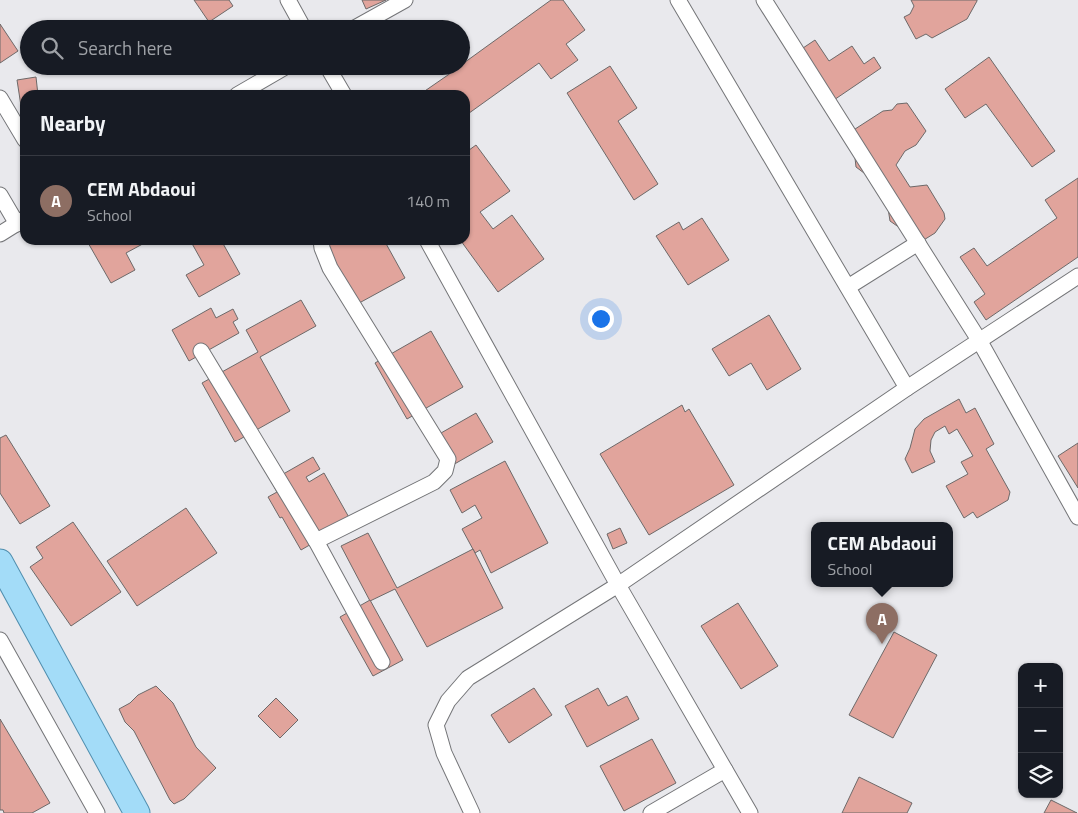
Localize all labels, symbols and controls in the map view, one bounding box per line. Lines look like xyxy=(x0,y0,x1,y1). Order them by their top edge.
search box xyxy=(20,20,470,75)
text: Search here xyxy=(78,33,172,62)
icon: search xyxy=(38,34,66,62)
text: Nearby xyxy=(40,107,105,139)
text: CEM Abdaoui xyxy=(87,174,196,203)
text: A xyxy=(51,189,61,213)
text: 140 m xyxy=(406,189,450,213)
text: School xyxy=(87,203,132,227)
your location xyxy=(588,306,614,332)
popup xyxy=(811,522,953,587)
text: CEM Abdaoui xyxy=(828,528,936,557)
text: School xyxy=(828,557,872,581)
pin: A xyxy=(866,603,898,644)
map controls xyxy=(1018,663,1063,798)
button: + xyxy=(1018,663,1063,708)
button: − xyxy=(1018,708,1063,753)
button: layers xyxy=(1018,753,1063,798)

